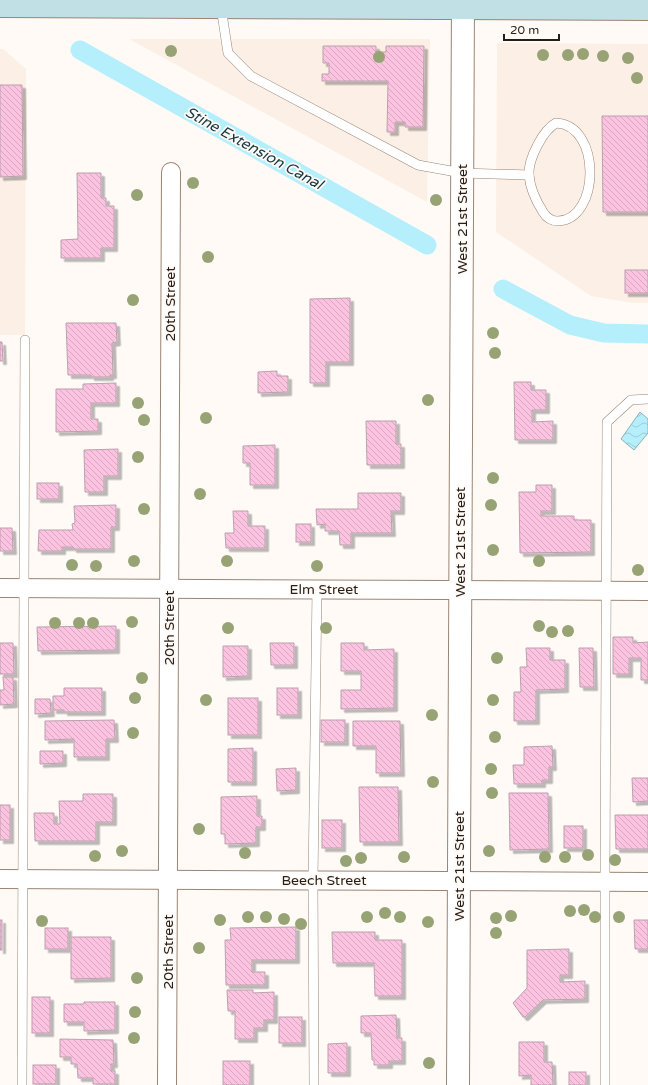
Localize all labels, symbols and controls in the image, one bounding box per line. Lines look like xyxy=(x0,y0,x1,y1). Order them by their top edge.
scale bar xyxy=(504,16,559,42)
text: 20 m xyxy=(510,23,539,37)
water label: Stine Extension Canal xyxy=(182,103,328,194)
street label: West 21st Street xyxy=(454,163,471,274)
street label: 20th Street xyxy=(162,266,179,342)
street label: West 21st Street xyxy=(452,486,469,597)
street label: Elm Street xyxy=(290,581,359,598)
street label: 20th Street xyxy=(161,590,178,666)
street label: West 21st Street xyxy=(451,810,468,921)
street label: Beech Street xyxy=(281,872,367,889)
street label: 20th Street xyxy=(160,914,177,990)

